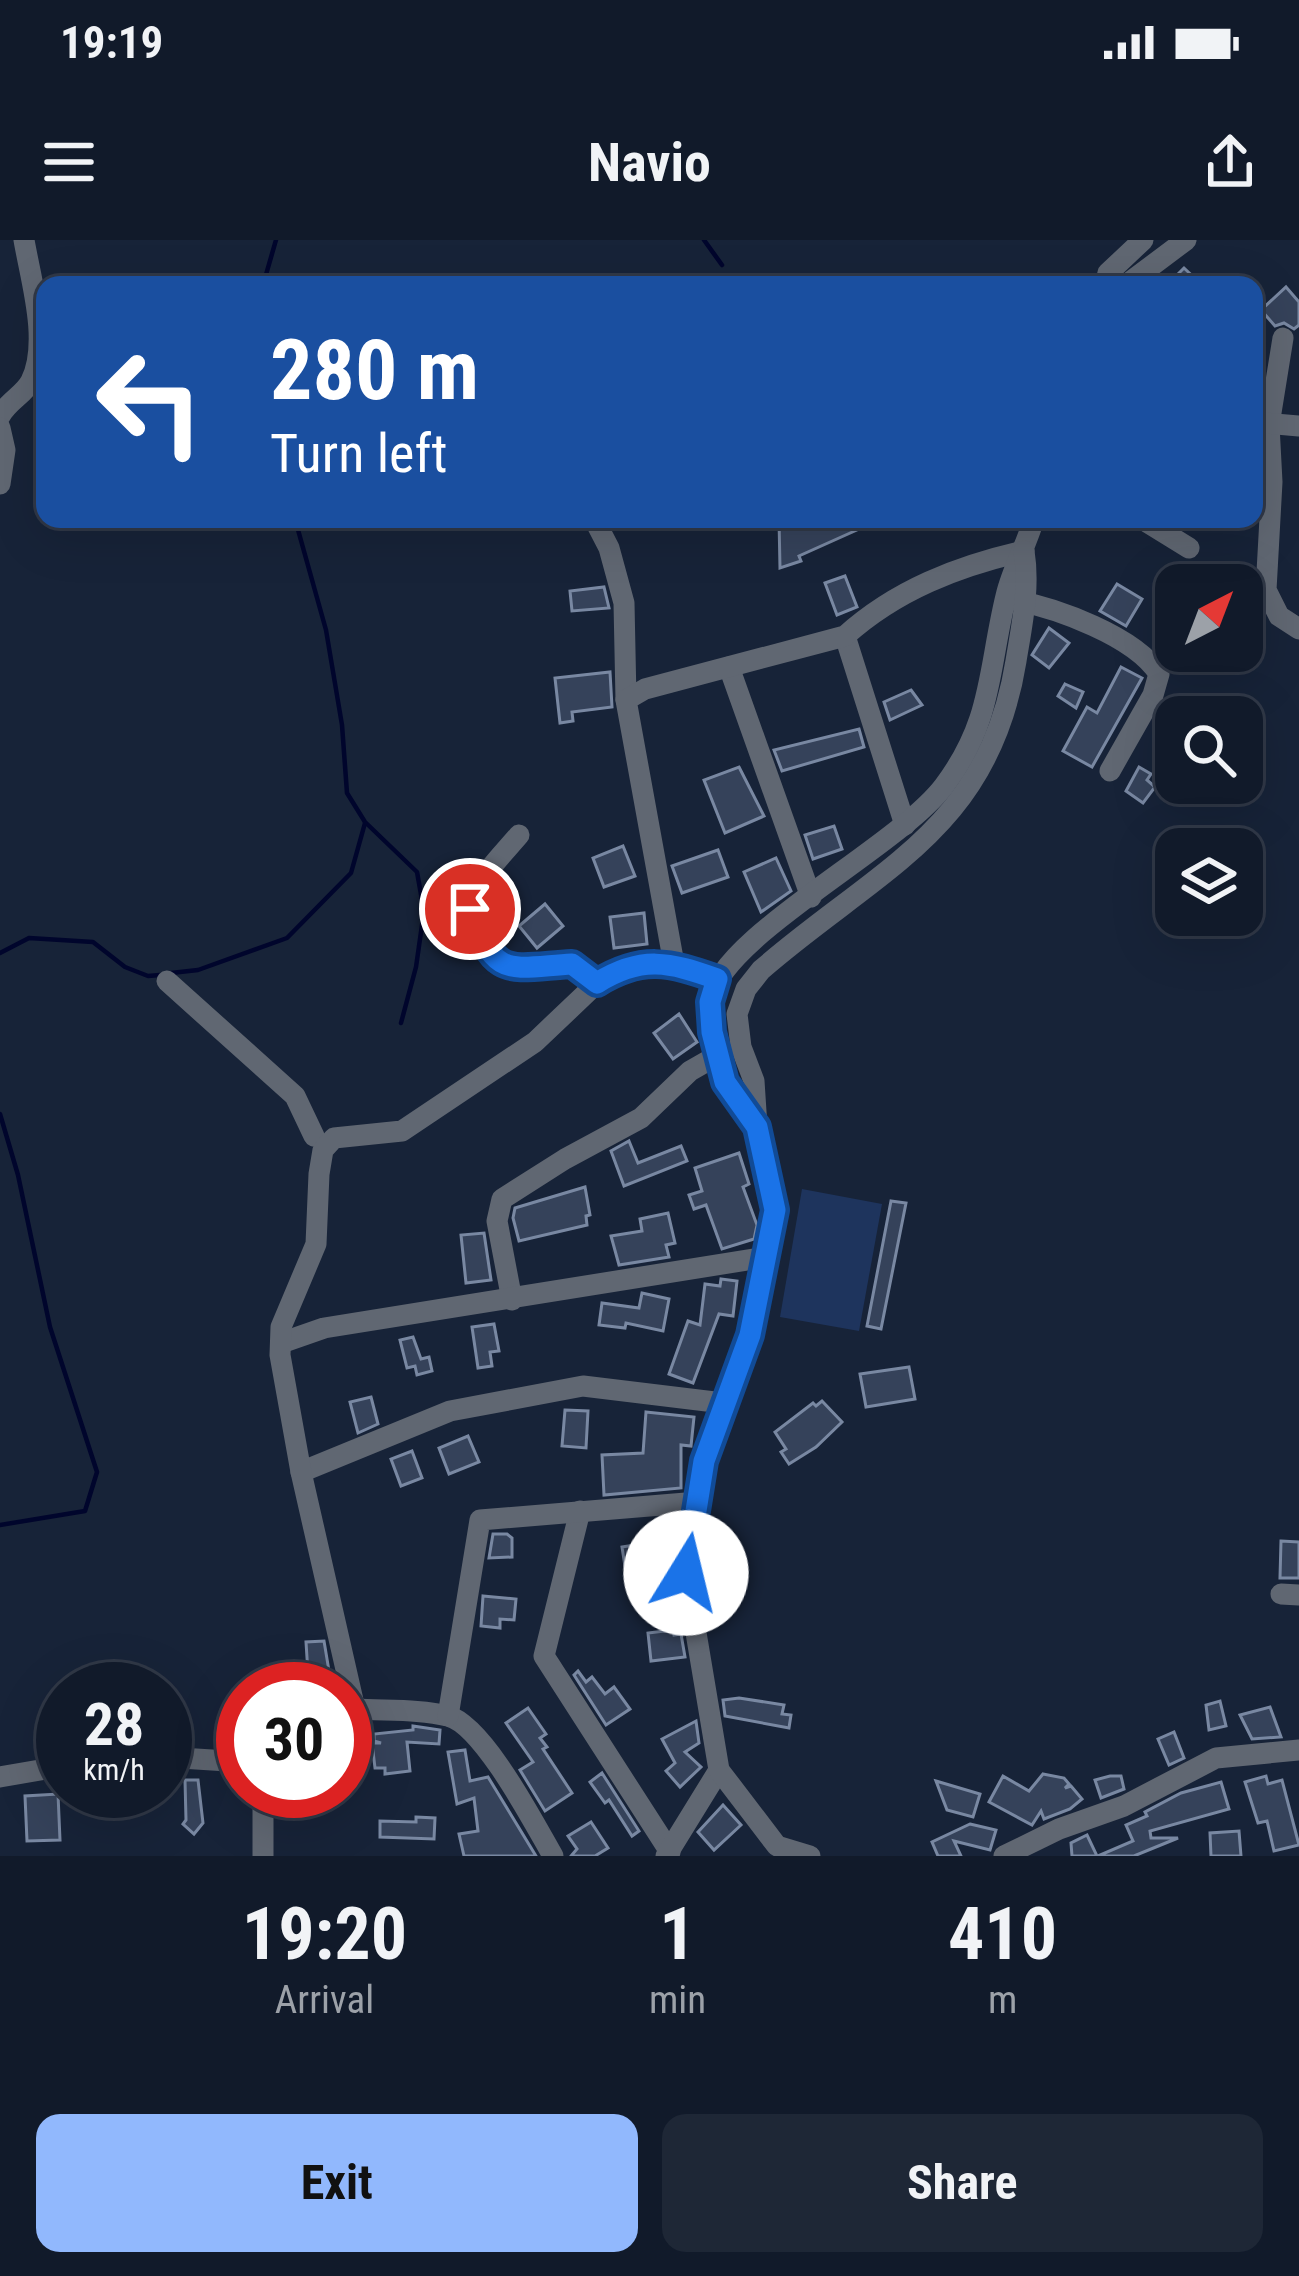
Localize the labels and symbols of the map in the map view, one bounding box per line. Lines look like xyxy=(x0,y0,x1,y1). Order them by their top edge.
north arrow xyxy=(1155,564,1263,672)
pin xyxy=(419,858,521,960)
position arrow xyxy=(623,1510,749,1636)
speed limit sign: 30 xyxy=(216,1662,372,1818)

